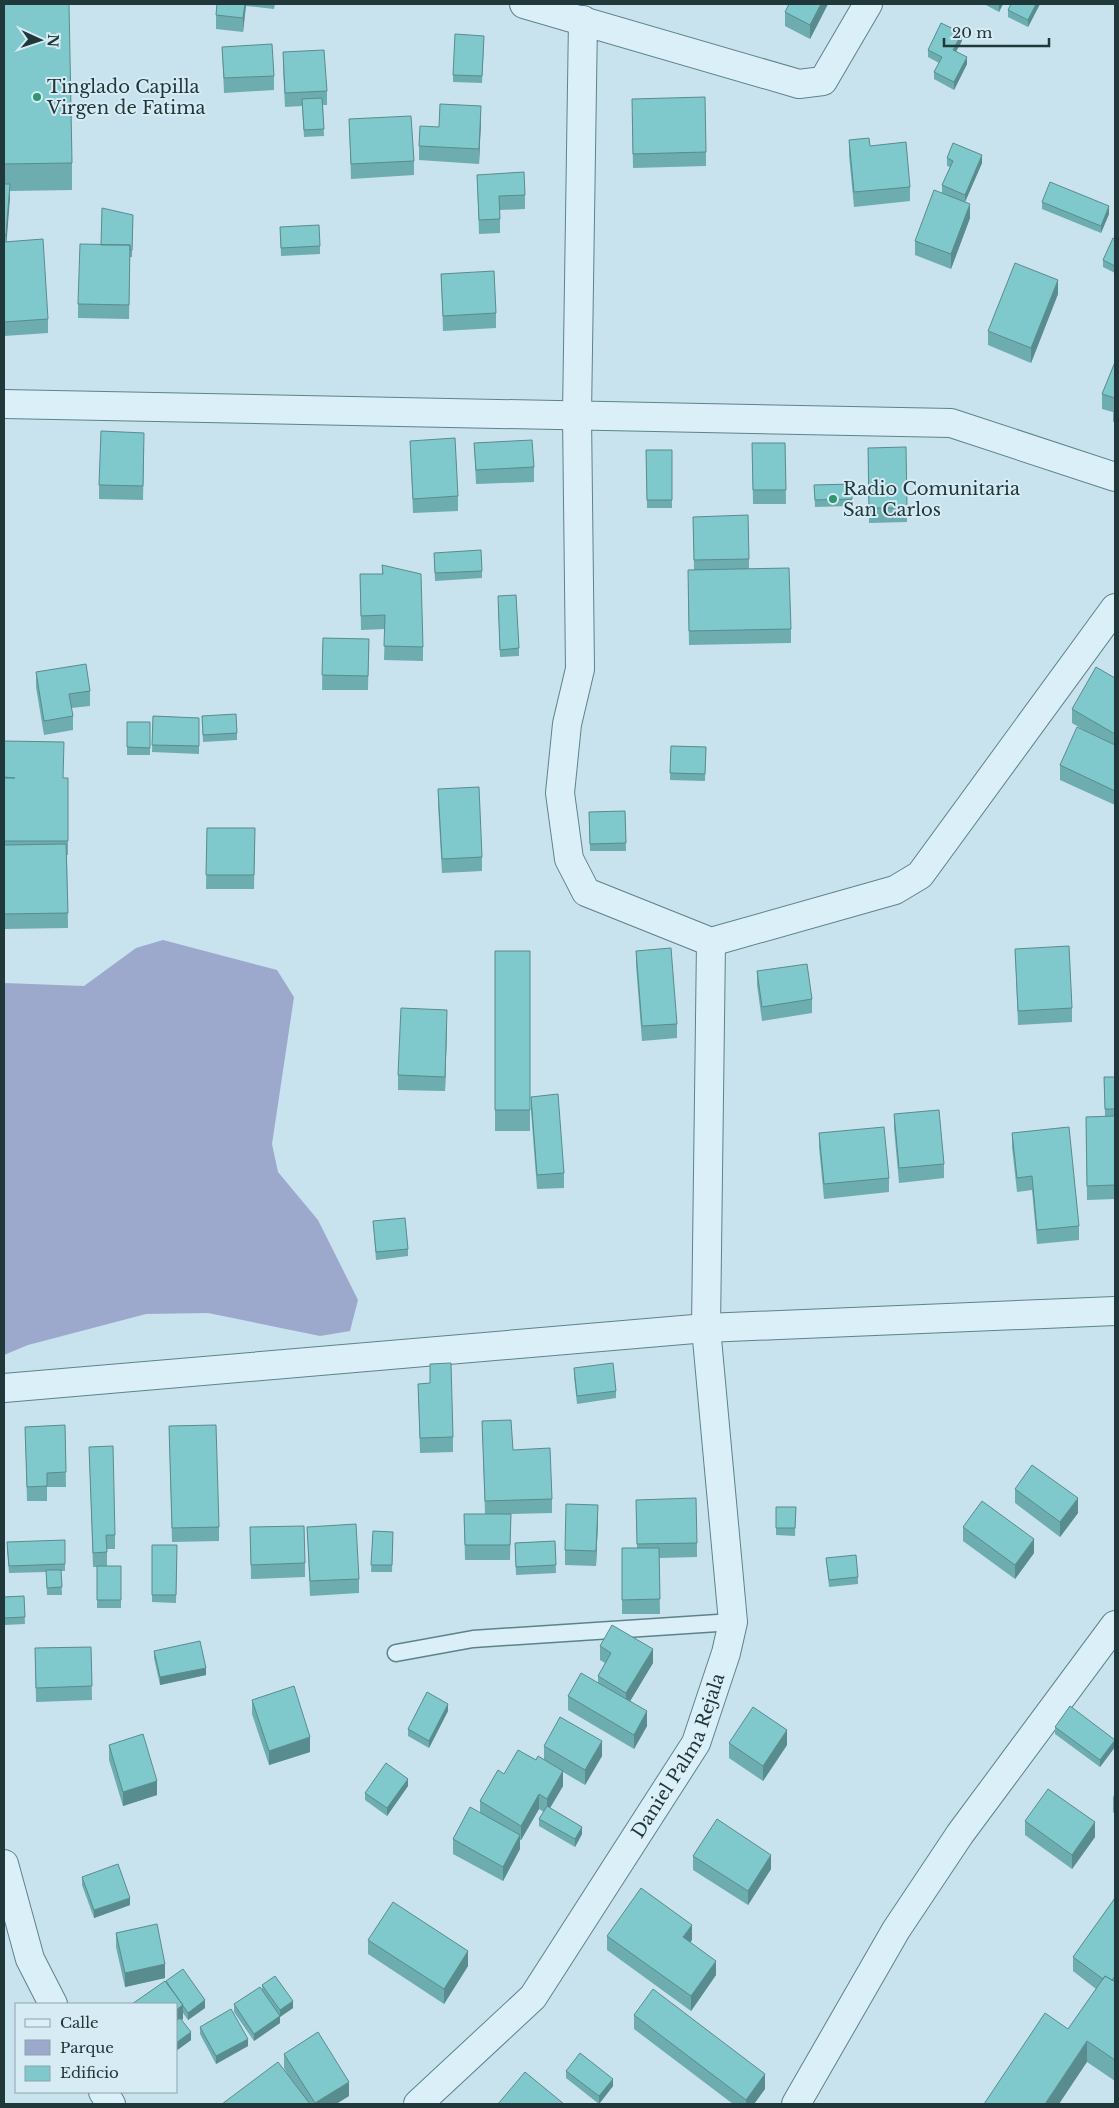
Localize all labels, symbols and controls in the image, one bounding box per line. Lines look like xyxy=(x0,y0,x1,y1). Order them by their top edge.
north arrow xyxy=(15,15,65,65)
scale bar xyxy=(944,15,1049,47)
text: 20 m xyxy=(952,23,992,42)
text: N xyxy=(44,34,62,48)
place label: Tinglado Capilla Virgen de Fatima xyxy=(46,76,206,119)
marker: Tinglado Capilla Virgen de Fatima xyxy=(31,91,43,103)
place label: Radio Comunitaria San Carlos xyxy=(843,478,1020,521)
marker: Radio Comunitaria San Carlos xyxy=(827,493,839,505)
street label: Daniel Palma Rejala xyxy=(627,1670,730,1842)
legend xyxy=(15,2003,178,2093)
text: Calle xyxy=(60,2013,99,2032)
text: Parque xyxy=(60,2038,114,2057)
text: Edificio xyxy=(60,2063,119,2082)

